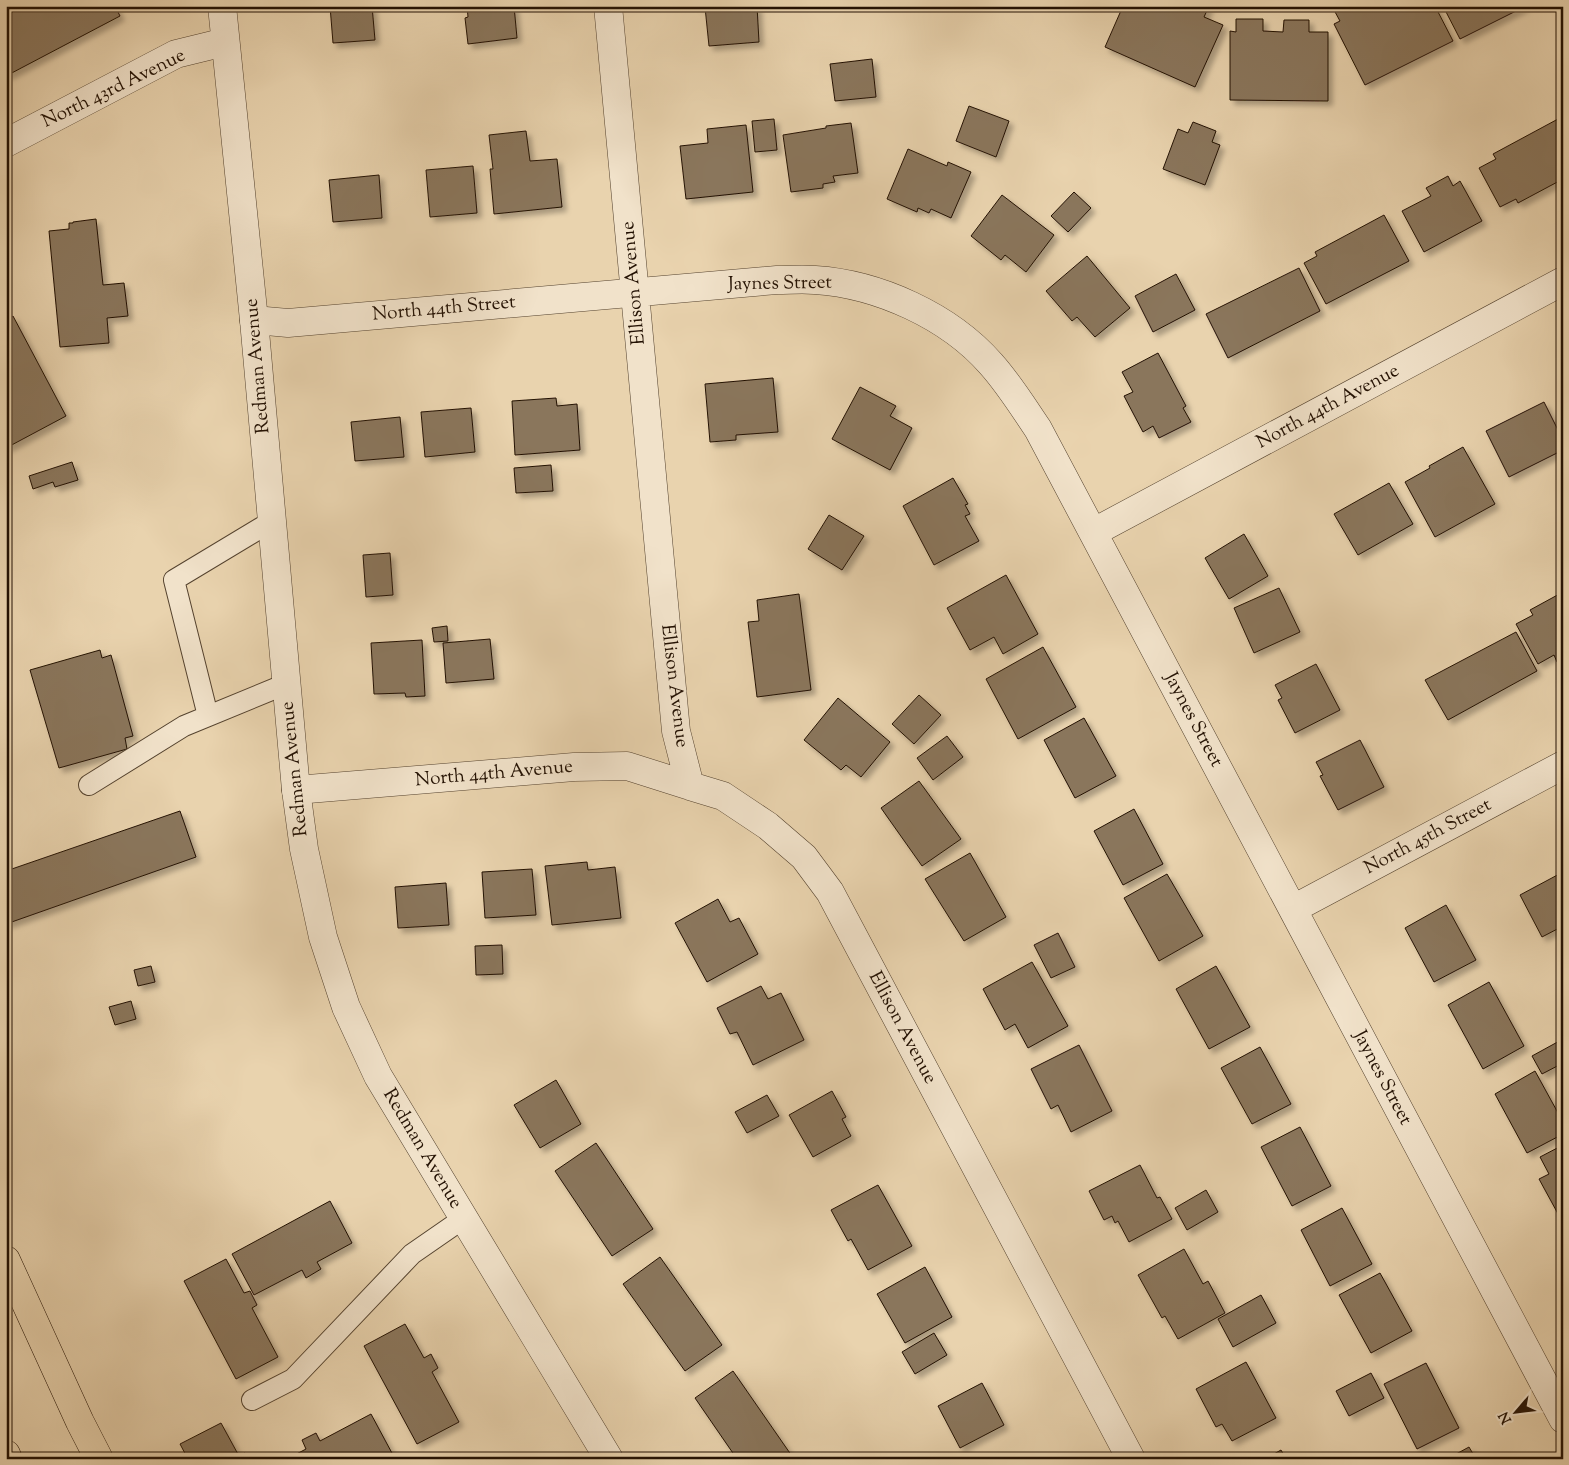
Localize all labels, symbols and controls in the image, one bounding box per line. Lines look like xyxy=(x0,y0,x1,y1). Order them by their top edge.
street label: North 43rd Avenue xyxy=(38,42,190,135)
street label: Ellison Avenue xyxy=(615,220,653,346)
street label: Jaynes Street xyxy=(727,270,833,298)
street label: North 44th Street xyxy=(371,289,517,329)
street label: Redman Avenue xyxy=(239,297,277,435)
street label: North 44th Avenue xyxy=(1252,358,1404,456)
street label: Ellison Avenue xyxy=(653,623,695,749)
street label: Jaynes Street xyxy=(1156,667,1230,773)
street label: Redman Avenue xyxy=(274,700,316,838)
street label: North 44th Avenue xyxy=(414,754,574,794)
street label: North 45th Street xyxy=(1359,792,1497,882)
street label: Ellison Avenue xyxy=(861,967,943,1089)
street label: Jaynes Street xyxy=(1345,1025,1419,1131)
street label: Redman Avenue xyxy=(375,1084,469,1214)
north arrow xyxy=(1492,1388,1542,1438)
text: N xyxy=(1495,1408,1518,1427)

